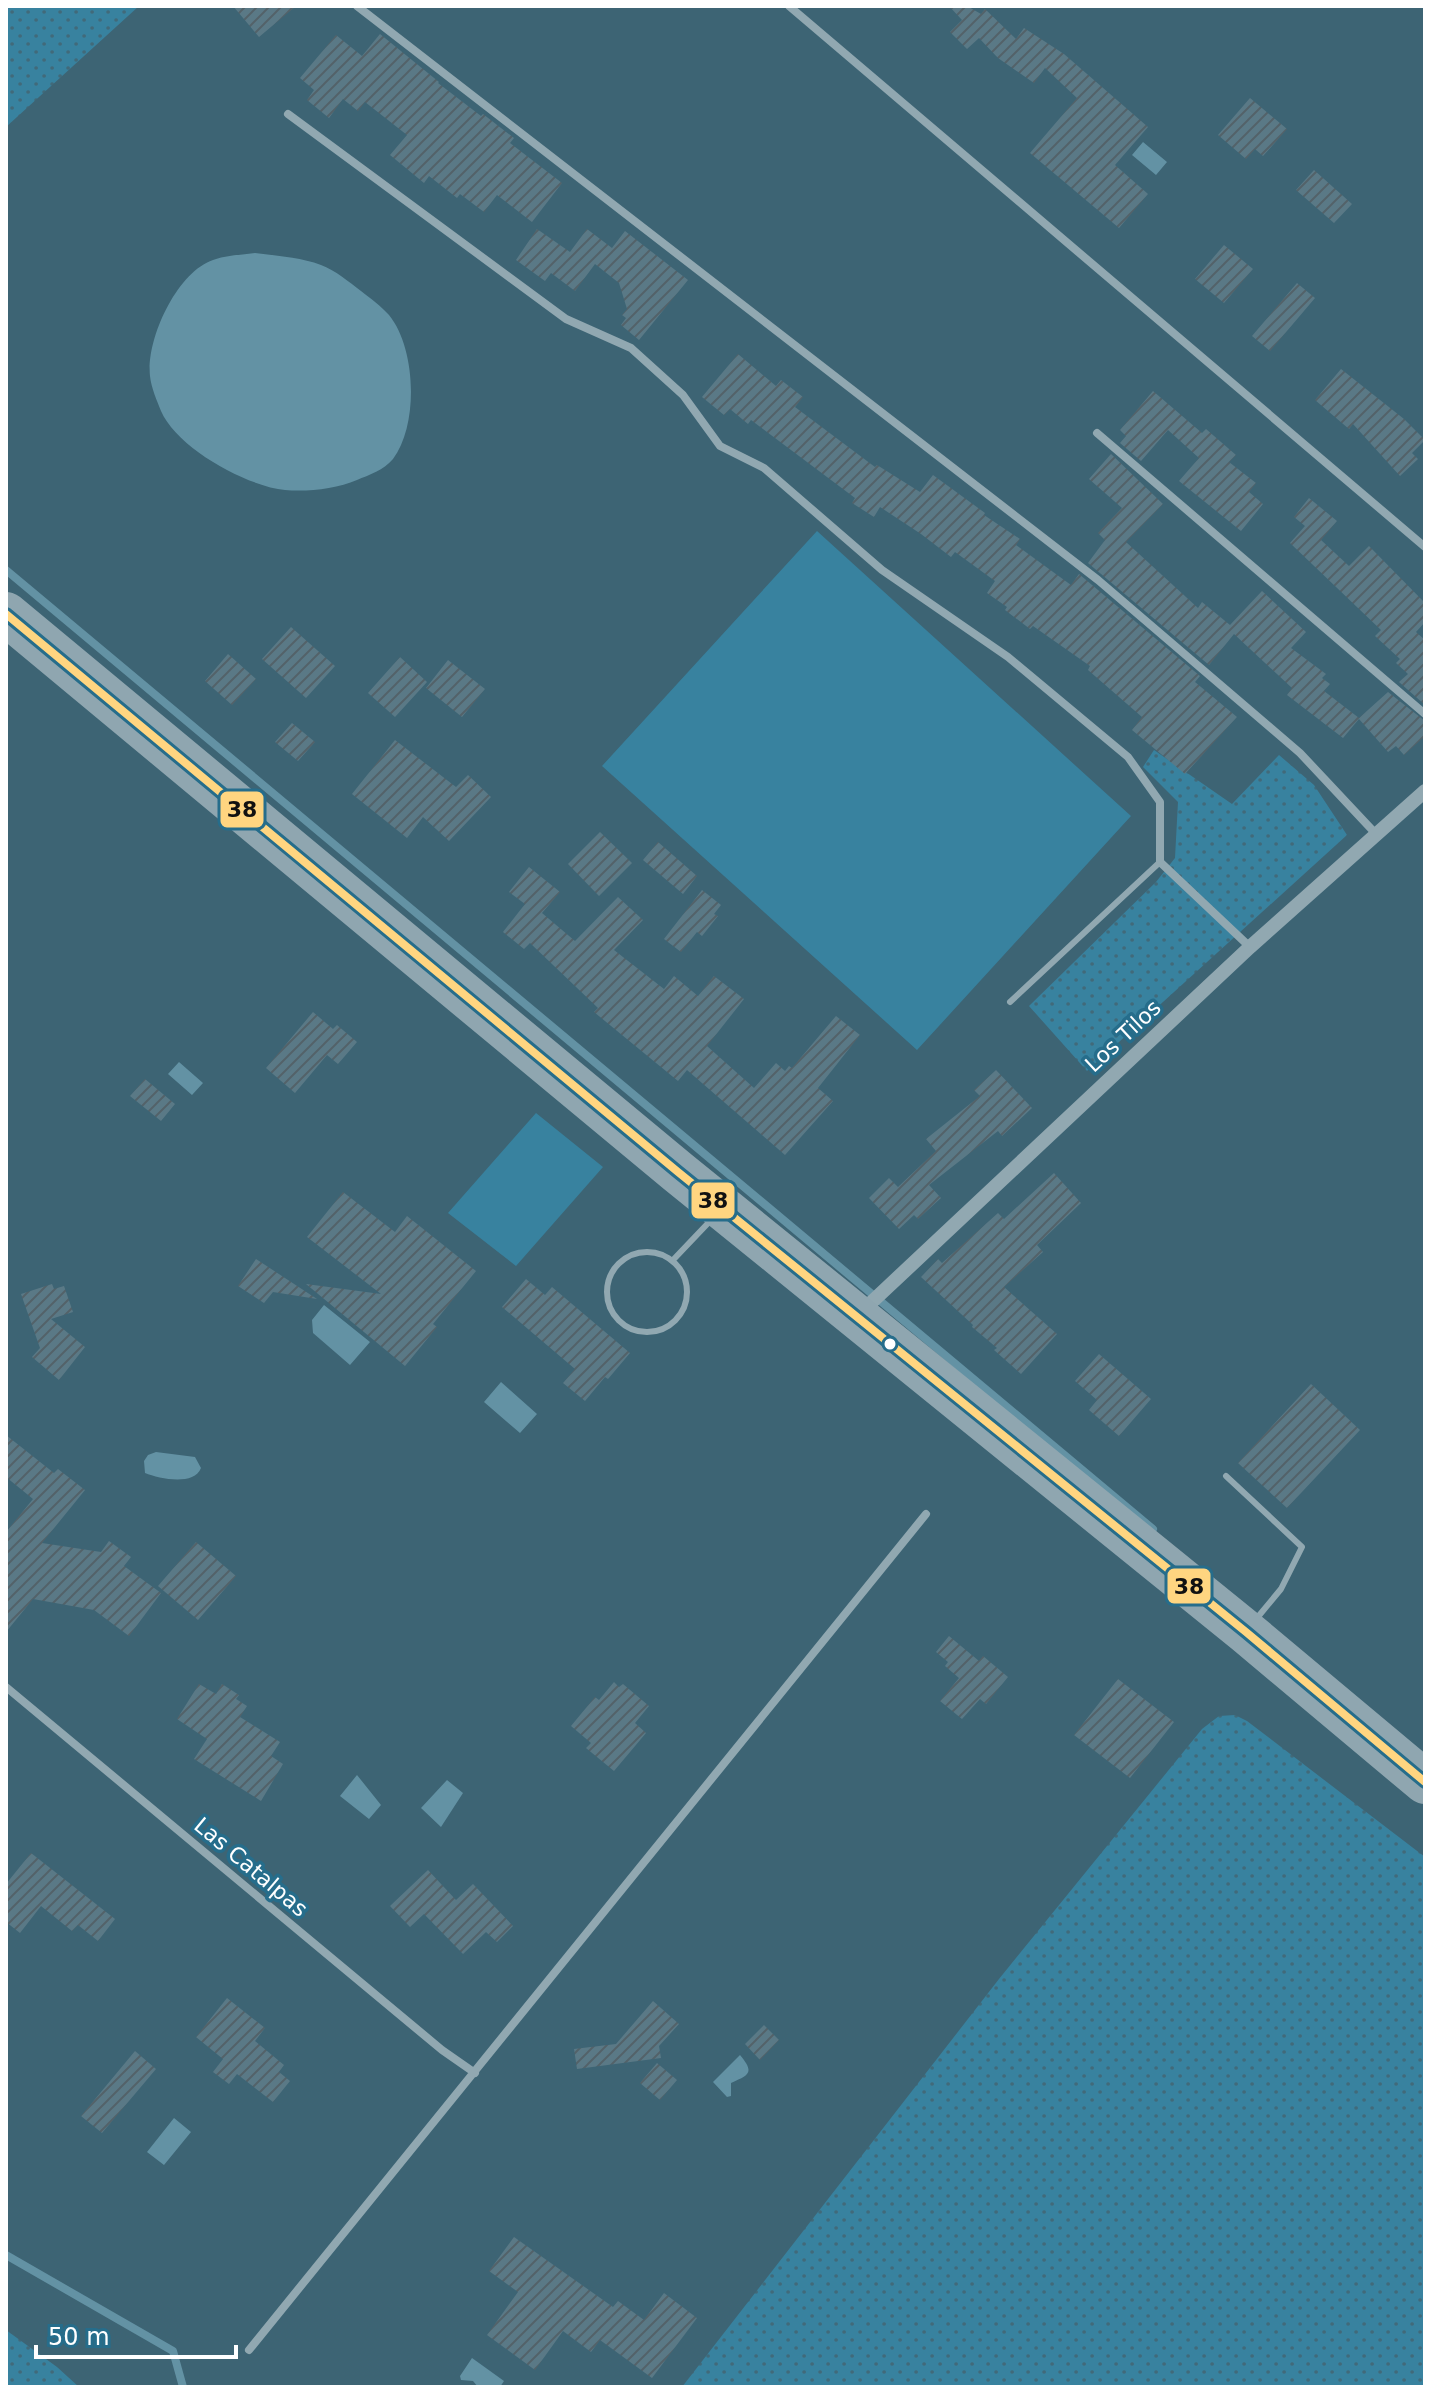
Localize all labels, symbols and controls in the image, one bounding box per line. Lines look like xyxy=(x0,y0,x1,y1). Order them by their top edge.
line badge: 38 xyxy=(219,790,265,829)
text: 38 xyxy=(227,797,257,822)
street label: Los Tilos xyxy=(1080,995,1166,1077)
line badge: 38 xyxy=(690,1181,736,1220)
text: 38 xyxy=(698,1188,728,1213)
unlabelled marker xyxy=(882,1336,898,1352)
line badge: 38 xyxy=(1166,1567,1212,1605)
text: 38 xyxy=(1174,1574,1204,1599)
street label: Las Catalpas xyxy=(189,1812,313,1922)
scale bar xyxy=(36,2309,236,2359)
text: 50 m xyxy=(48,2323,110,2351)

